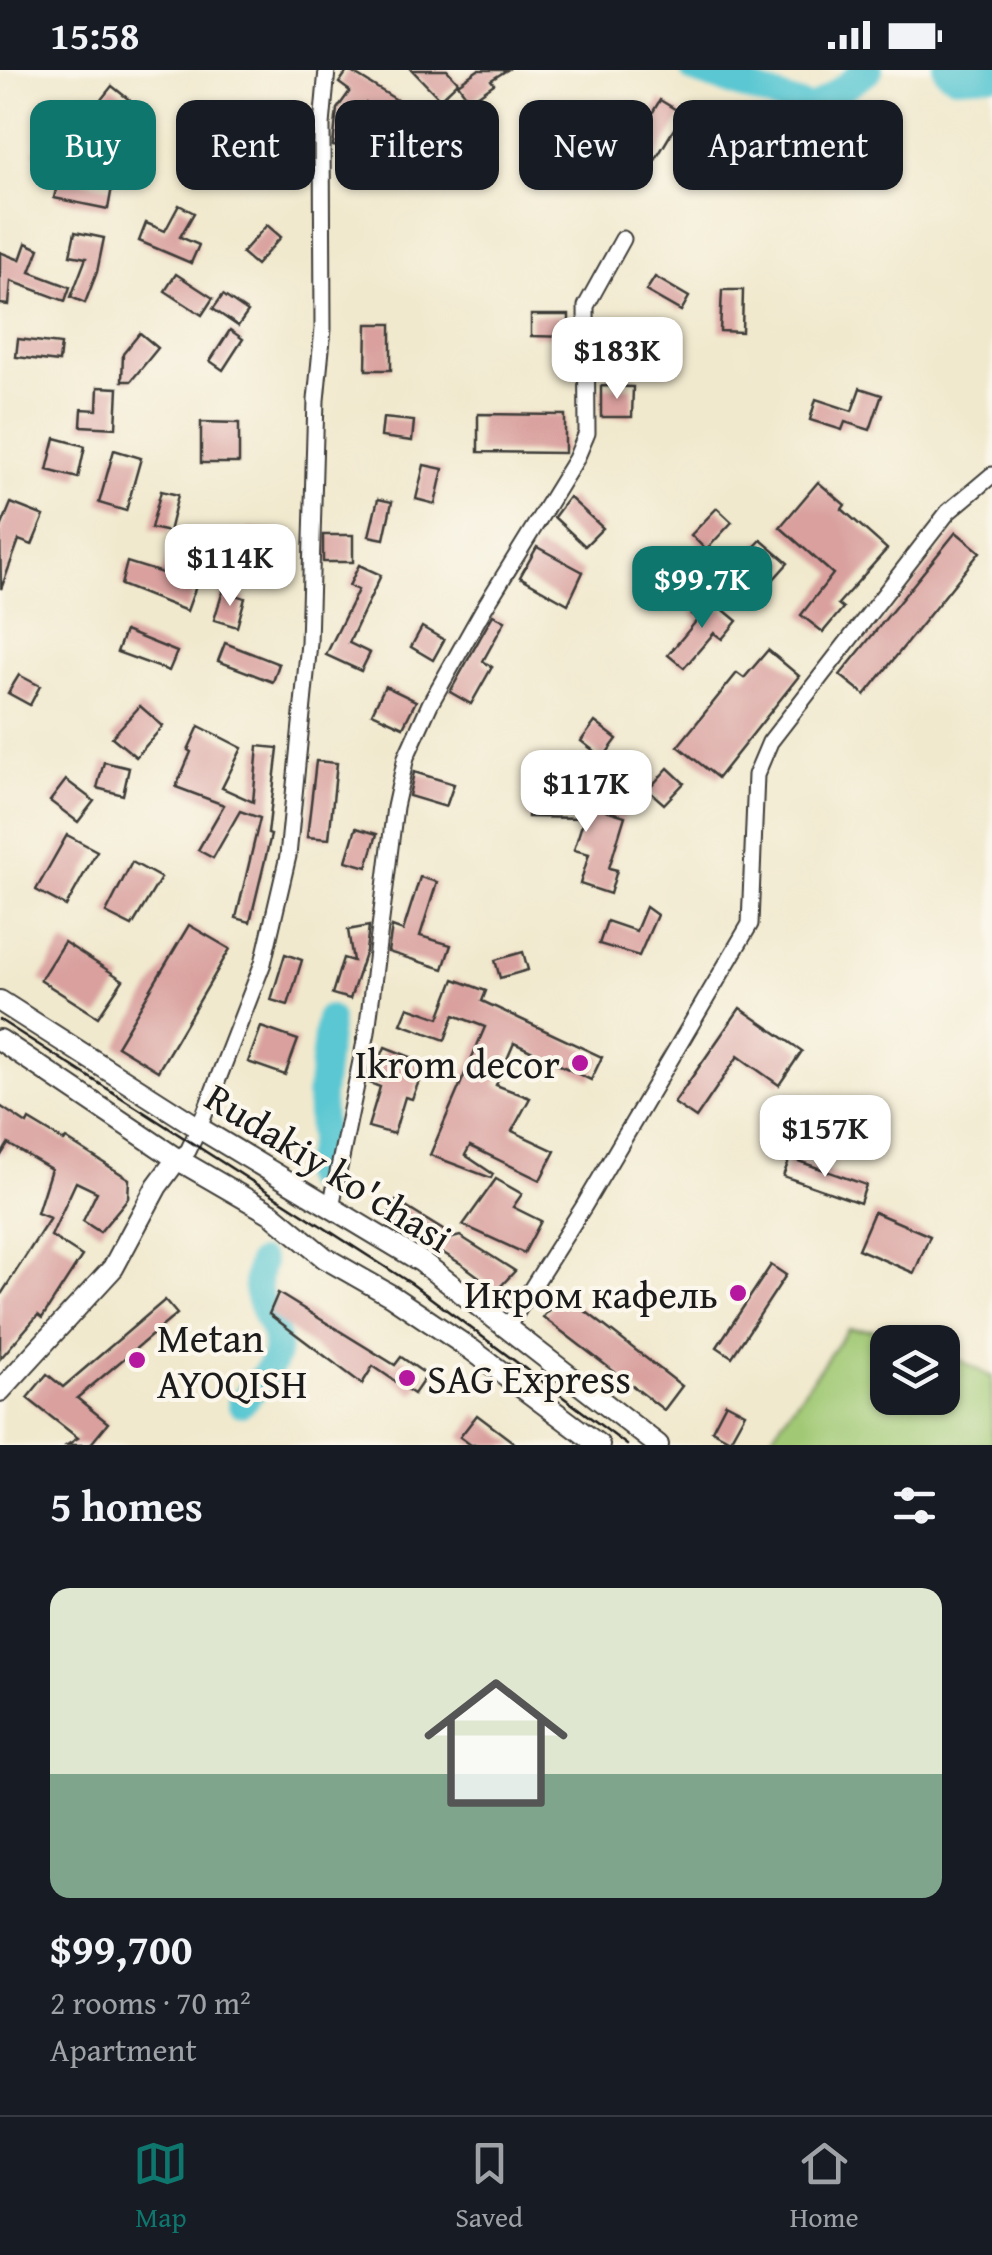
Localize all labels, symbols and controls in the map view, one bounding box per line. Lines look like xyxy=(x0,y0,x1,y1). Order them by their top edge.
text: 15:58 xyxy=(50,7,140,63)
chip: Buy xyxy=(30,100,156,190)
chip: Rent xyxy=(176,100,315,190)
chip: Filters xyxy=(335,100,499,190)
chip: New xyxy=(519,100,653,190)
chip: Apartment xyxy=(673,100,903,190)
pin: $183K xyxy=(547,317,687,402)
text: $183K xyxy=(574,326,660,373)
pin: $114K xyxy=(160,524,300,609)
text: $114K xyxy=(187,533,273,580)
pin: $99.7K xyxy=(621,546,783,631)
text: $99.7K xyxy=(654,555,750,602)
pin: $117K xyxy=(516,750,656,835)
text: $117K xyxy=(543,759,629,806)
place label: Ikrom decor xyxy=(355,1034,560,1093)
marker: Ikrom decor xyxy=(569,1052,591,1074)
street label: Rudakiy ko'chasi xyxy=(194,1068,464,1266)
pin: $157K xyxy=(755,1095,895,1180)
text: $157K xyxy=(782,1104,868,1151)
place label: Икром кафель xyxy=(464,1264,718,1323)
marker: Икром кафель xyxy=(727,1282,749,1304)
place label: Metan AYOQISH xyxy=(157,1308,307,1413)
map controls xyxy=(870,1325,960,1415)
button: layers xyxy=(870,1325,960,1415)
marker: Metan AYOQISH xyxy=(126,1349,148,1371)
place label: SAG Express xyxy=(427,1349,631,1408)
marker: SAG Express xyxy=(396,1367,418,1389)
text: 5 homes xyxy=(50,1475,203,1536)
icon: filters xyxy=(887,1478,942,1533)
icon: home xyxy=(406,1653,586,1833)
text: $99,700 xyxy=(50,1918,192,1979)
text: 2 rooms · 70 m² xyxy=(50,1979,251,2026)
text: Apartment xyxy=(50,2026,197,2073)
tab: Map xyxy=(133,2136,188,2237)
tab: Saved xyxy=(455,2136,523,2237)
tab: Home xyxy=(790,2136,859,2237)

